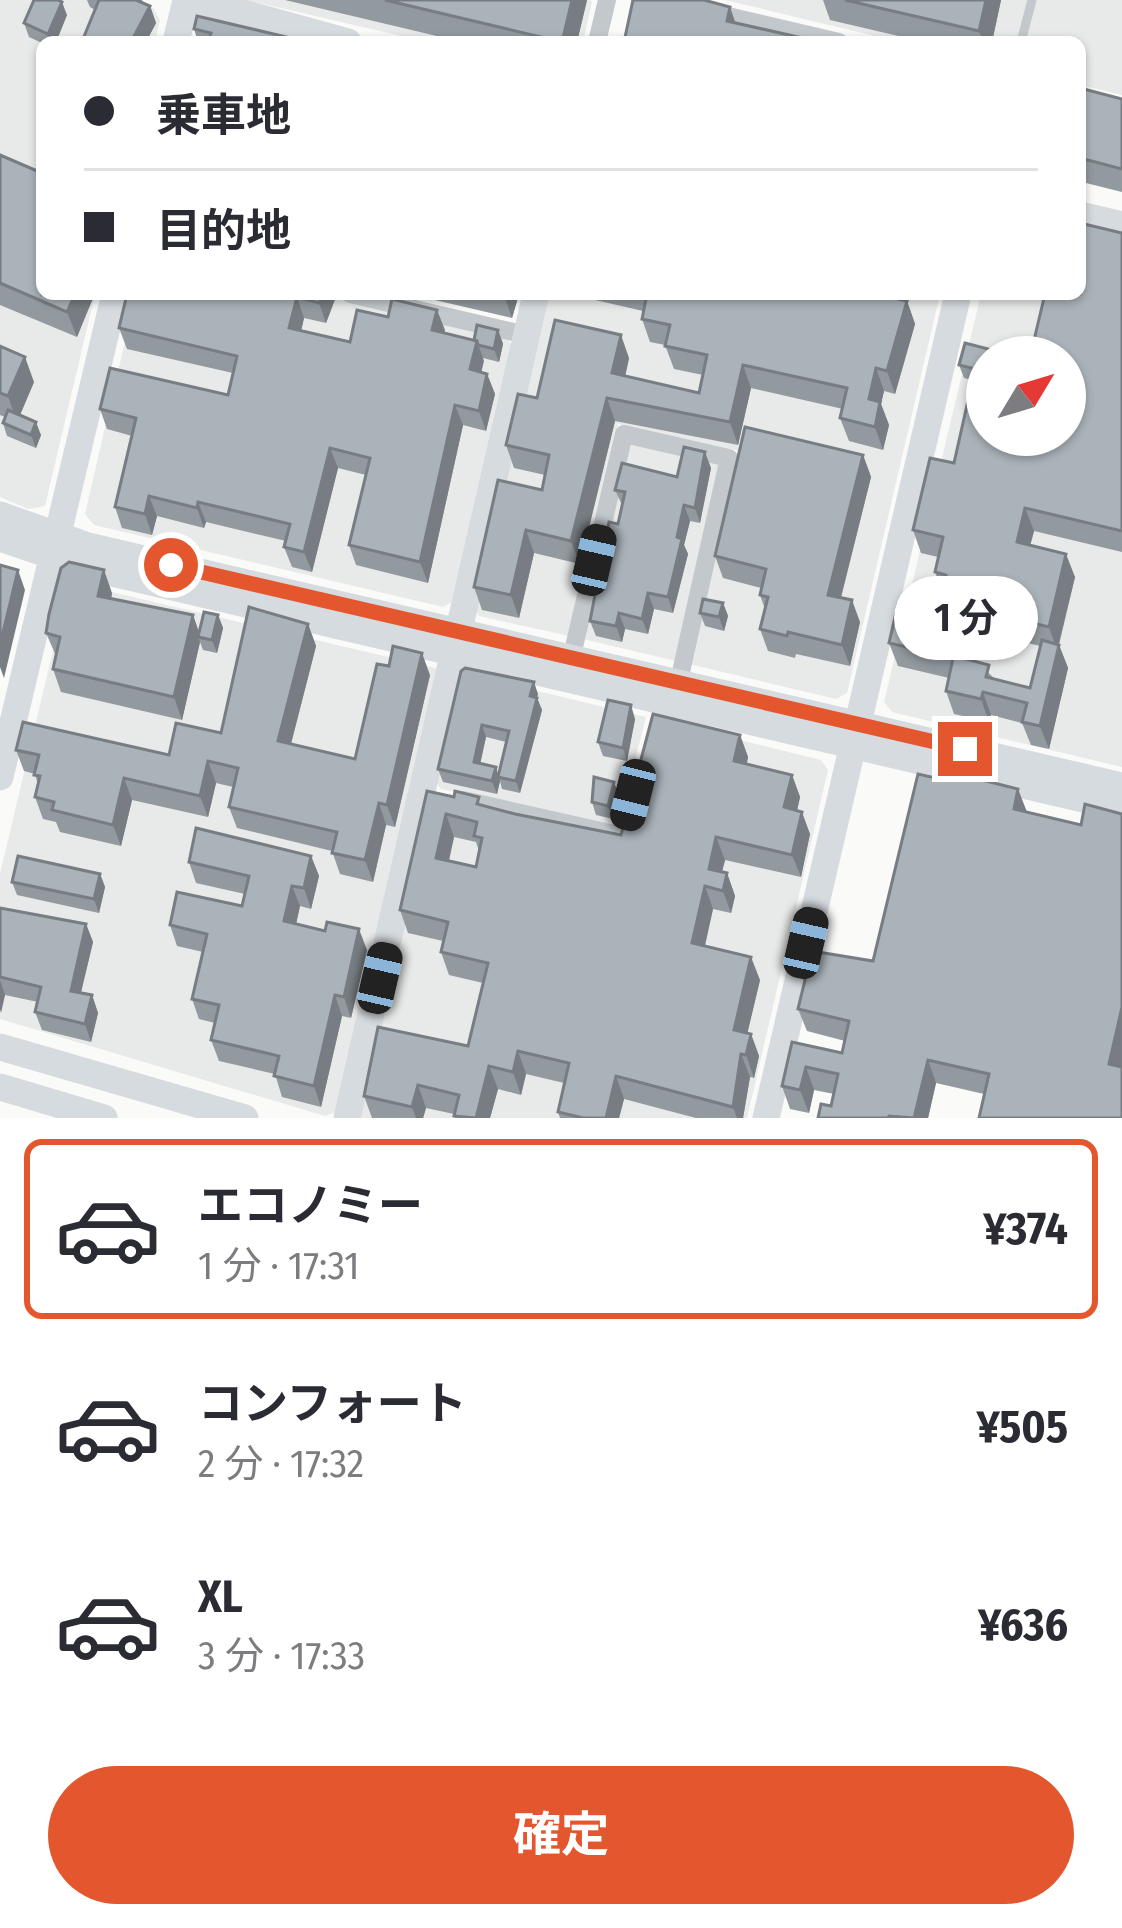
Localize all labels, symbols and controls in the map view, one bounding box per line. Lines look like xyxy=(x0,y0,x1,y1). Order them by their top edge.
text: 乗車地 xyxy=(156,89,291,143)
text: 目的地 xyxy=(156,204,291,258)
north arrow xyxy=(966,336,1086,456)
map controls xyxy=(966,336,1086,456)
car xyxy=(568,521,620,599)
route start xyxy=(144,538,198,592)
callout: 1 分 xyxy=(893,575,1037,659)
text: 1 分 xyxy=(934,595,998,641)
route end xyxy=(938,722,992,776)
car xyxy=(607,756,659,834)
car xyxy=(780,904,832,982)
car xyxy=(354,939,406,1017)
icon: car xyxy=(54,1175,162,1283)
text: エコノミー xyxy=(198,1179,423,1233)
text: ¥374 xyxy=(983,1202,1068,1256)
text: 1 分 · 17:31 xyxy=(198,1243,359,1289)
icon: car xyxy=(54,1373,162,1481)
text: コンフォート xyxy=(198,1377,467,1431)
text: ¥505 xyxy=(976,1400,1068,1454)
text: 2 分 · 17:32 xyxy=(198,1441,364,1487)
text: XL xyxy=(198,1570,243,1624)
icon: car xyxy=(54,1571,162,1679)
text: ¥636 xyxy=(978,1598,1068,1652)
text: 3 分 · 17:33 xyxy=(198,1633,365,1679)
button: 確定 xyxy=(48,1766,1074,1904)

